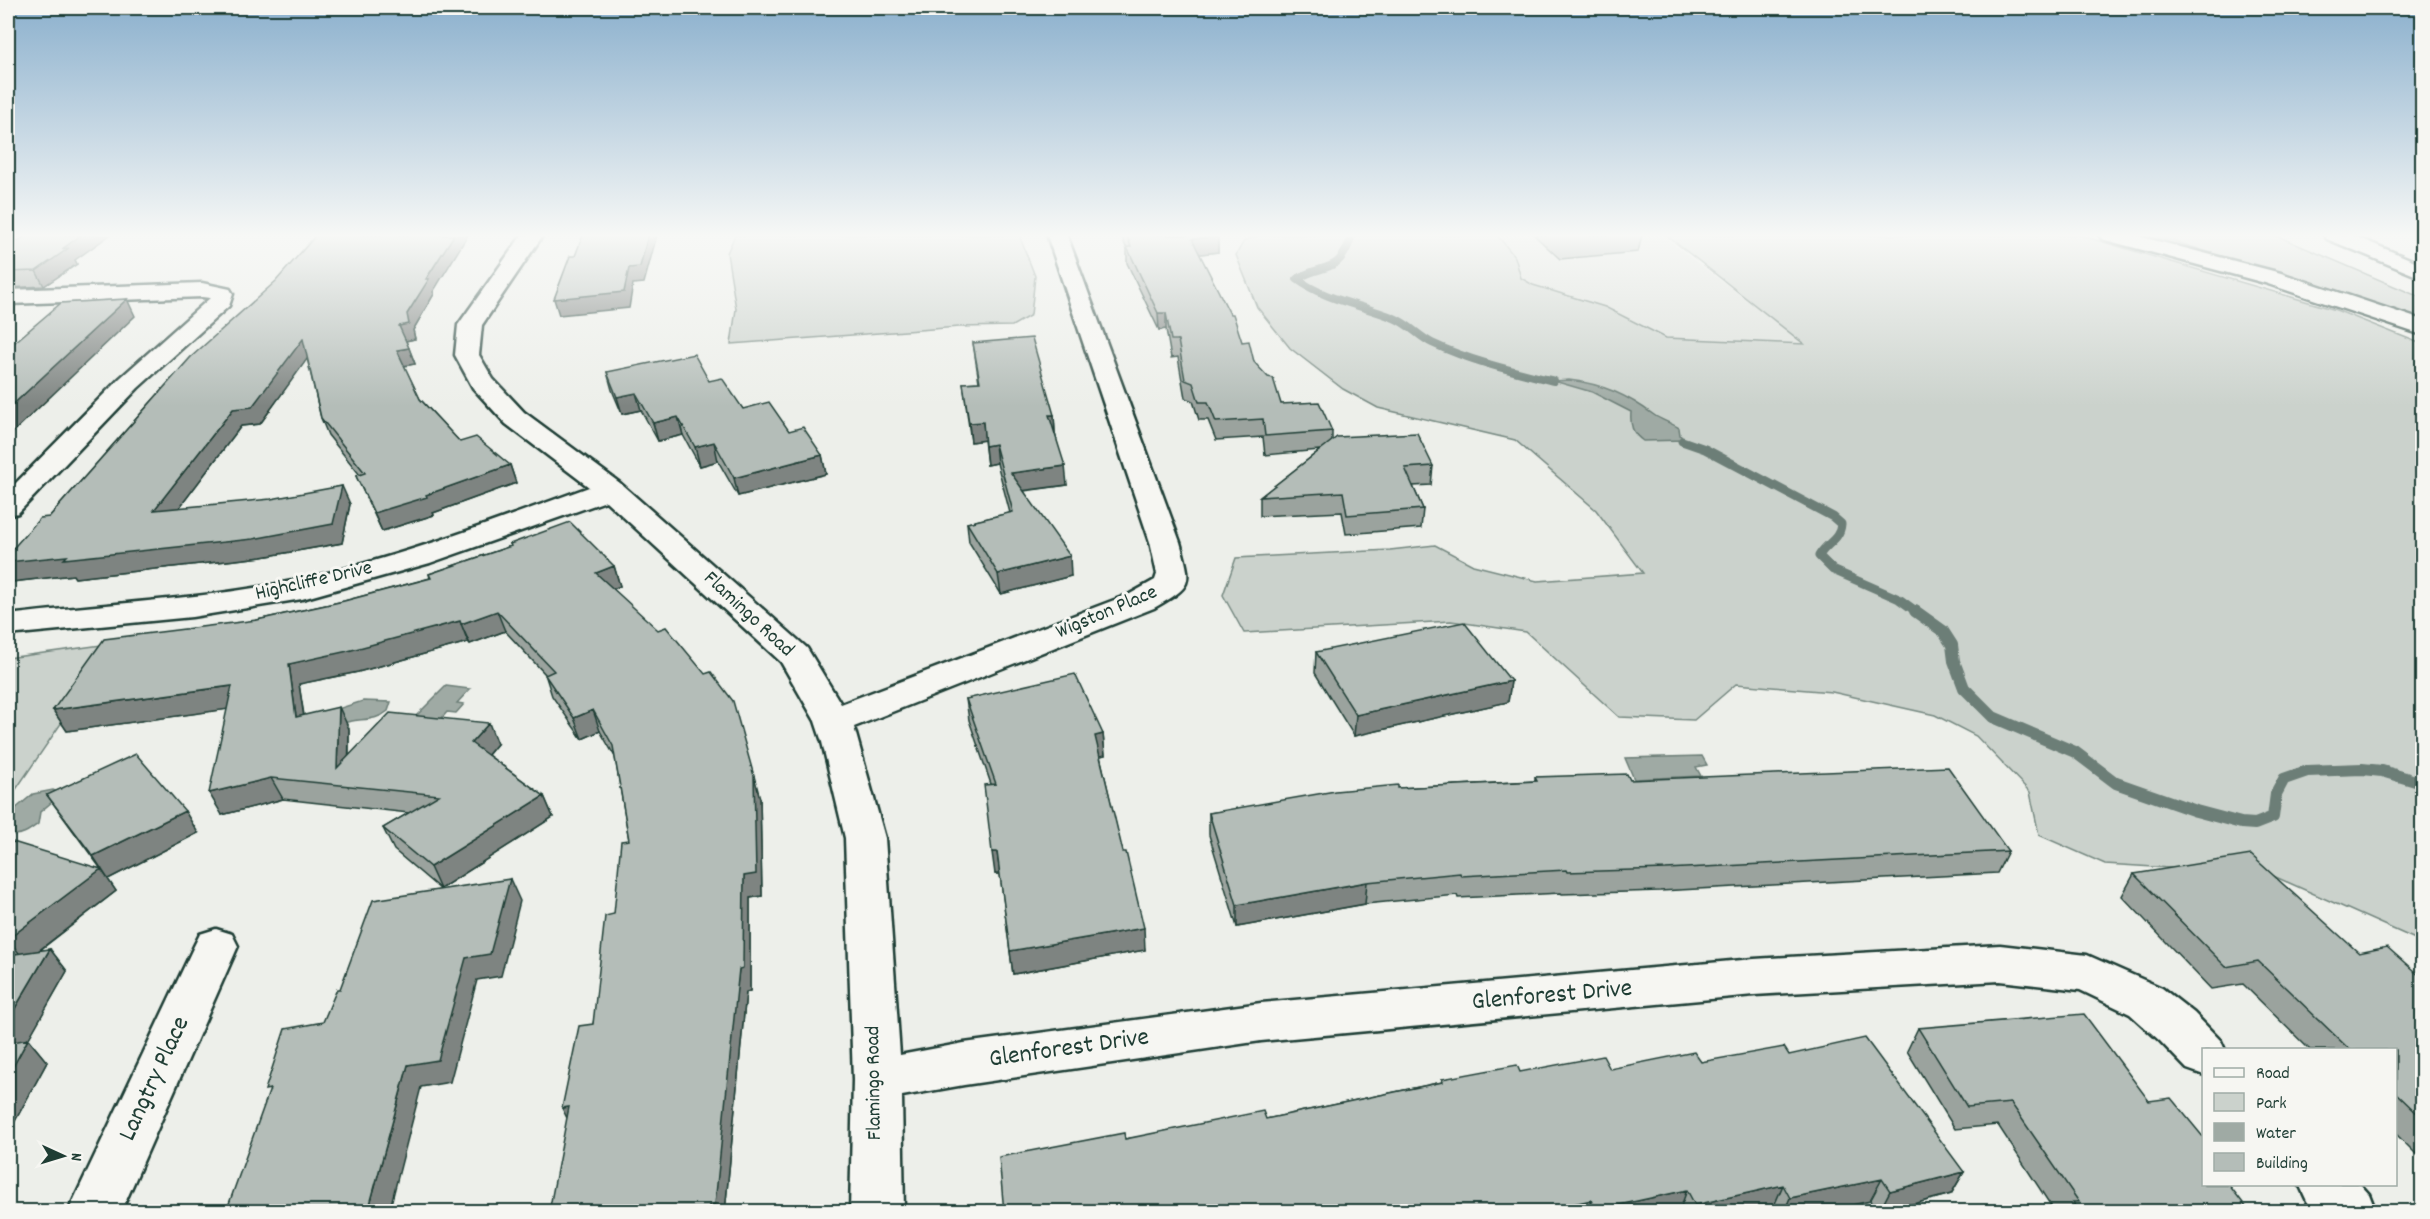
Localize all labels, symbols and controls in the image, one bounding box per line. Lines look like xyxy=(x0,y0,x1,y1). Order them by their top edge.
street label: Highcliffe Drive xyxy=(252,554,376,610)
street label: Flamingo Road xyxy=(696,565,800,665)
street label: Wigston Place xyxy=(1052,578,1162,648)
street label: Glenforest Drive xyxy=(1470,971,1634,1021)
street label: Langtry Place xyxy=(110,1010,200,1148)
street label: Glenforest Drive xyxy=(987,1019,1151,1079)
street label: Flamingo Road xyxy=(859,1025,891,1141)
legend xyxy=(2202,1048,2397,1186)
text: Road xyxy=(2256,1062,2290,1087)
text: Park xyxy=(2256,1092,2287,1117)
text: Water xyxy=(2256,1122,2296,1147)
north arrow xyxy=(33,1126,93,1186)
text: N xyxy=(64,1152,87,1162)
text: Building xyxy=(2256,1152,2308,1177)

